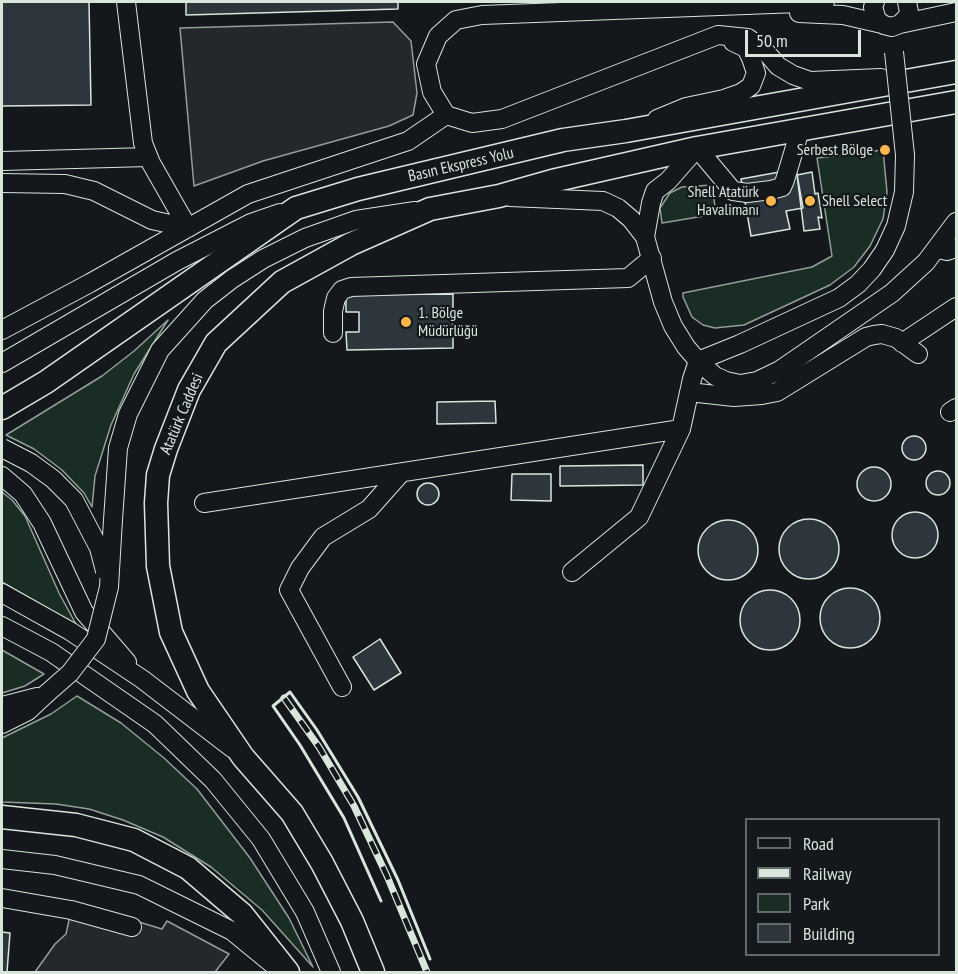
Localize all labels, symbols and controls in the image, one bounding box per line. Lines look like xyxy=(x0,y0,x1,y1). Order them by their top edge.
scale bar xyxy=(748,18,864,56)
text: 50 m xyxy=(756,29,788,52)
place label: Serbest Bölge xyxy=(797,140,873,160)
marker: Serbest Bölge xyxy=(878,143,892,157)
street label: Basın Ekspress Yolu xyxy=(406,144,516,186)
place label: Shell Atatürk Havalimanı xyxy=(688,182,759,220)
place label: Shell Select xyxy=(822,191,887,211)
marker: Shell Atatürk Havalimanı xyxy=(764,194,778,208)
marker: Shell Select xyxy=(803,194,817,208)
place label: 1. Bölge Müdürlüğü xyxy=(418,303,478,341)
marker: 1. Bölge Müdürlüğü xyxy=(399,315,413,329)
street label: Atatürk Caddesi xyxy=(156,371,208,457)
legend xyxy=(745,818,940,956)
text: Road xyxy=(803,832,834,855)
text: Railway xyxy=(803,862,852,885)
text: Park xyxy=(803,892,830,915)
text: Building xyxy=(803,922,855,945)

